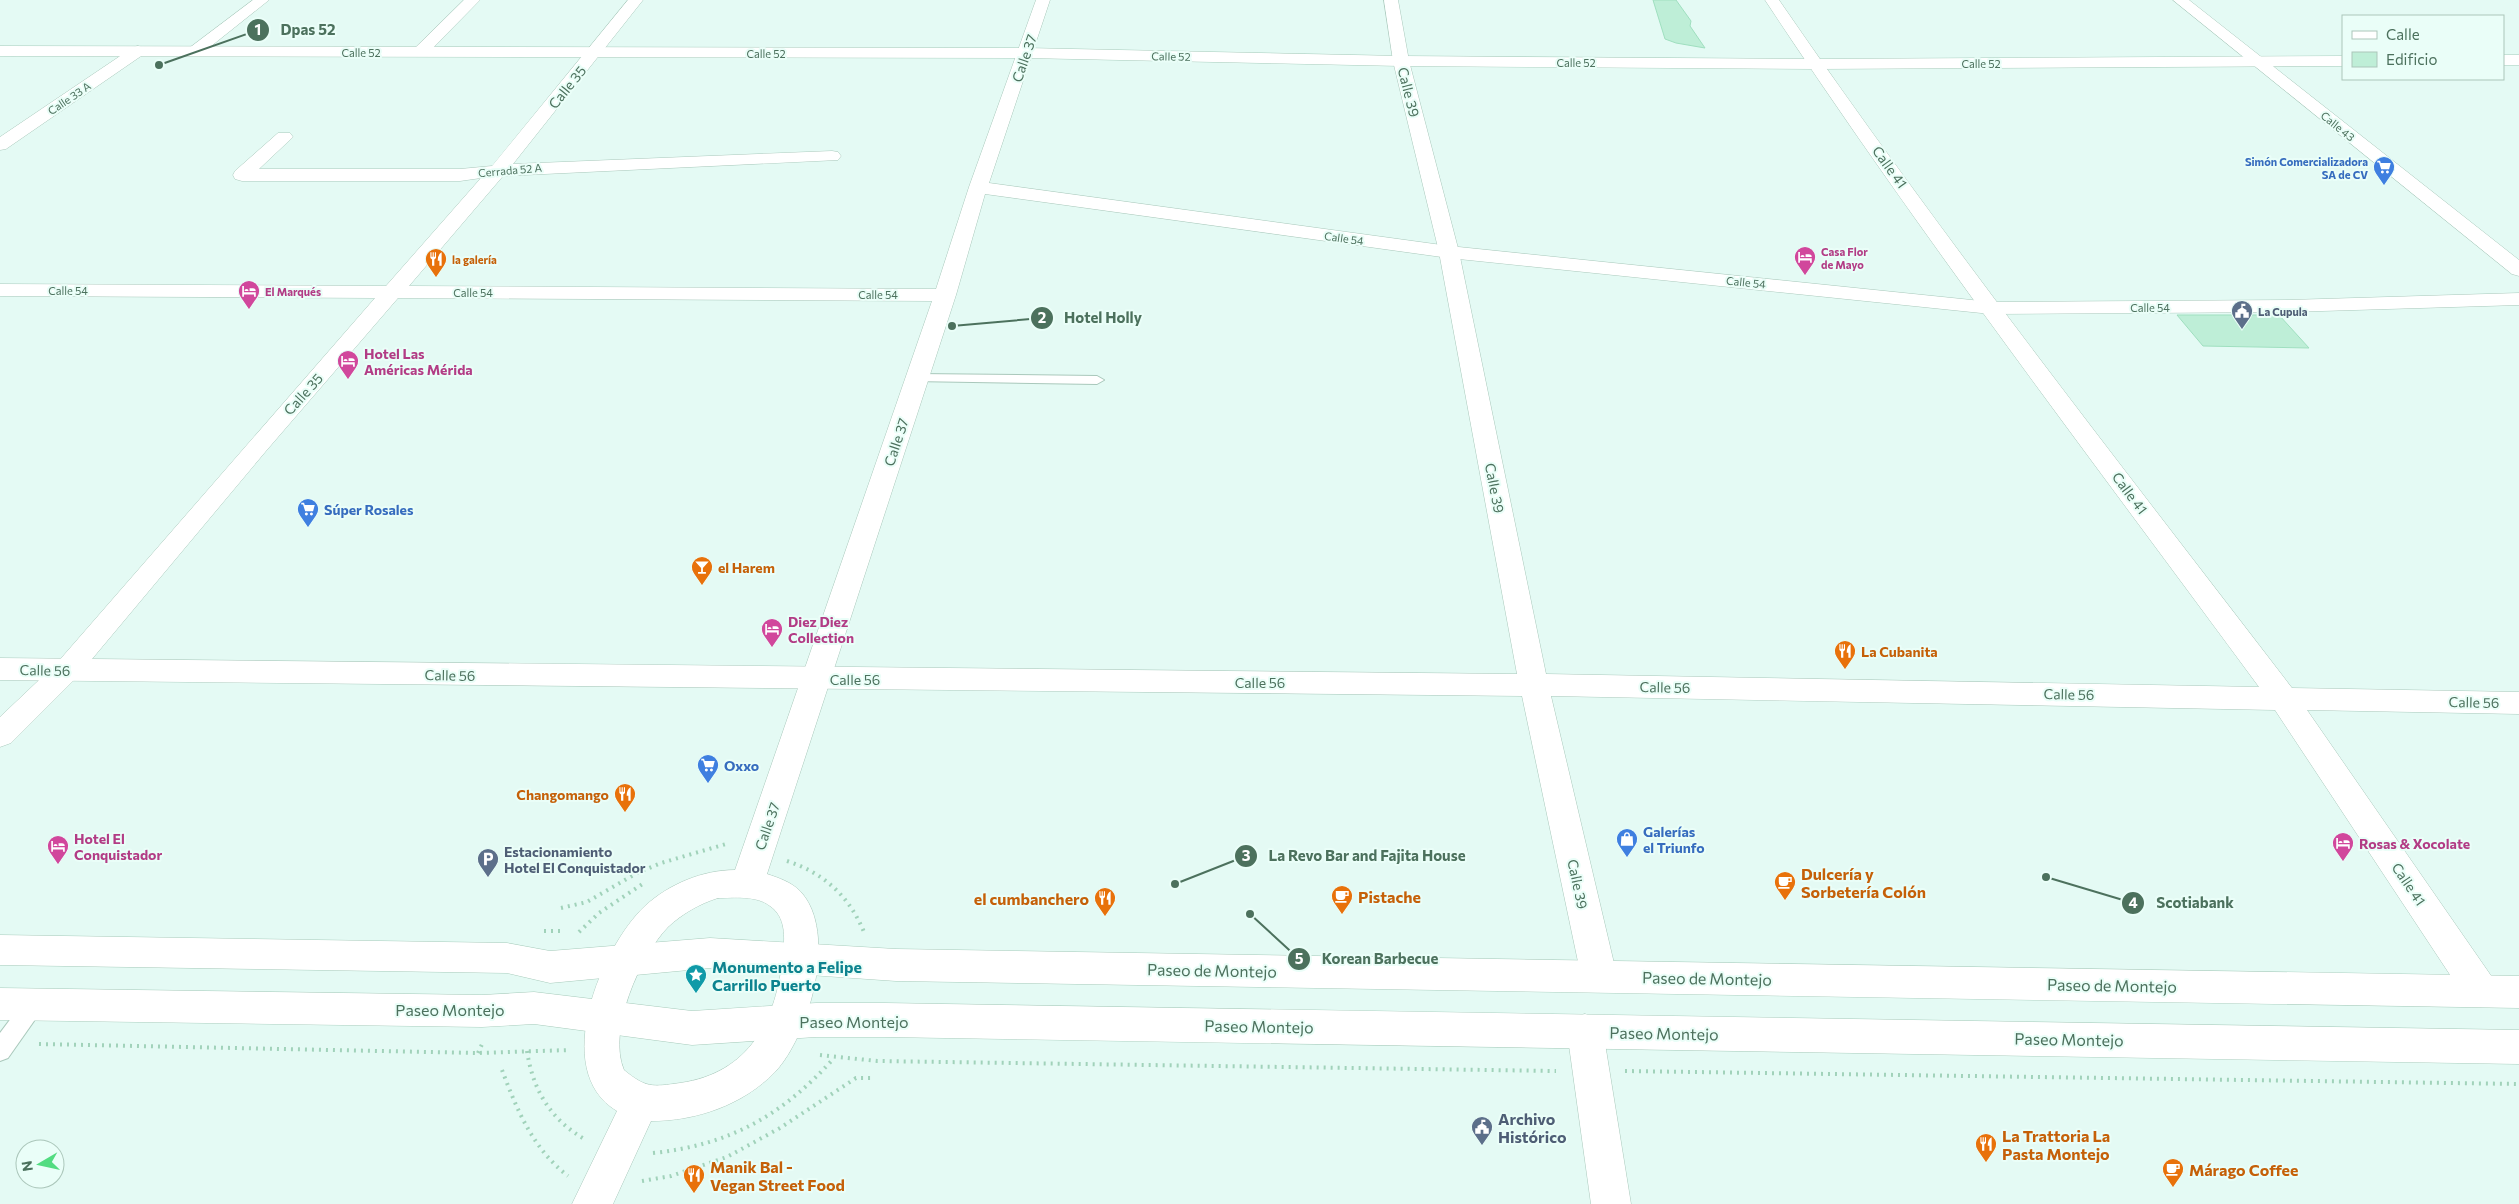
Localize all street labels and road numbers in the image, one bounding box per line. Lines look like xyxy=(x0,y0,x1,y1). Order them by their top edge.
street label: Calle 37 xyxy=(1008,32,1040,84)
street label: Calle 52 xyxy=(341,46,381,59)
street label: Calle 52 xyxy=(746,47,786,60)
street label: Calle 52 xyxy=(1151,49,1191,63)
street label: Calle 52 xyxy=(1556,56,1596,69)
street label: Calle 52 xyxy=(1961,57,2001,70)
street label: Calle 35 xyxy=(545,62,589,112)
street label: Calle 39 xyxy=(1395,65,1423,119)
street label: Calle 33 A xyxy=(45,79,93,117)
street label: Calle 43 xyxy=(2318,108,2358,144)
street label: Calle 41 xyxy=(1869,143,1911,191)
street label: Cerrada 52 A xyxy=(478,161,543,179)
street label: Calle 54 xyxy=(1323,229,1365,247)
street label: Calle 54 xyxy=(1726,273,1767,291)
street label: Calle 54 xyxy=(48,284,88,297)
street label: Calle 54 xyxy=(453,286,493,299)
street label: Calle 54 xyxy=(858,288,898,301)
street label: Calle 54 xyxy=(2130,301,2170,314)
street label: Calle 35 xyxy=(280,370,326,418)
street label: Calle 37 xyxy=(880,416,912,468)
street label: Calle 39 xyxy=(1482,462,1508,514)
street label: Calle 41 xyxy=(2109,469,2151,517)
street label: Calle 56 xyxy=(20,661,70,679)
street label: Calle 56 xyxy=(425,666,475,684)
street label: Calle 56 xyxy=(830,671,880,688)
street label: Calle 56 xyxy=(1235,674,1285,691)
street label: Calle 56 xyxy=(1640,678,1690,696)
street label: Calle 56 xyxy=(2044,685,2094,703)
street label: Calle 56 xyxy=(2449,693,2499,711)
street label: Calle 37 xyxy=(751,800,783,852)
street label: Calle 39 xyxy=(1564,857,1592,911)
street label: Calle 41 xyxy=(2389,859,2429,909)
street label: Paseo de Montejo xyxy=(1147,959,1277,981)
street label: Paseo de Montejo xyxy=(1642,967,1772,989)
street label: Paseo de Montejo xyxy=(2047,974,2177,996)
street label: Paseo Montejo xyxy=(395,1000,505,1019)
street label: Paseo Montejo xyxy=(799,1012,909,1031)
street label: Paseo Montejo xyxy=(1204,1016,1314,1036)
street label: Paseo Montejo xyxy=(1609,1023,1719,1043)
street label: Paseo Montejo xyxy=(2014,1029,2124,1049)

